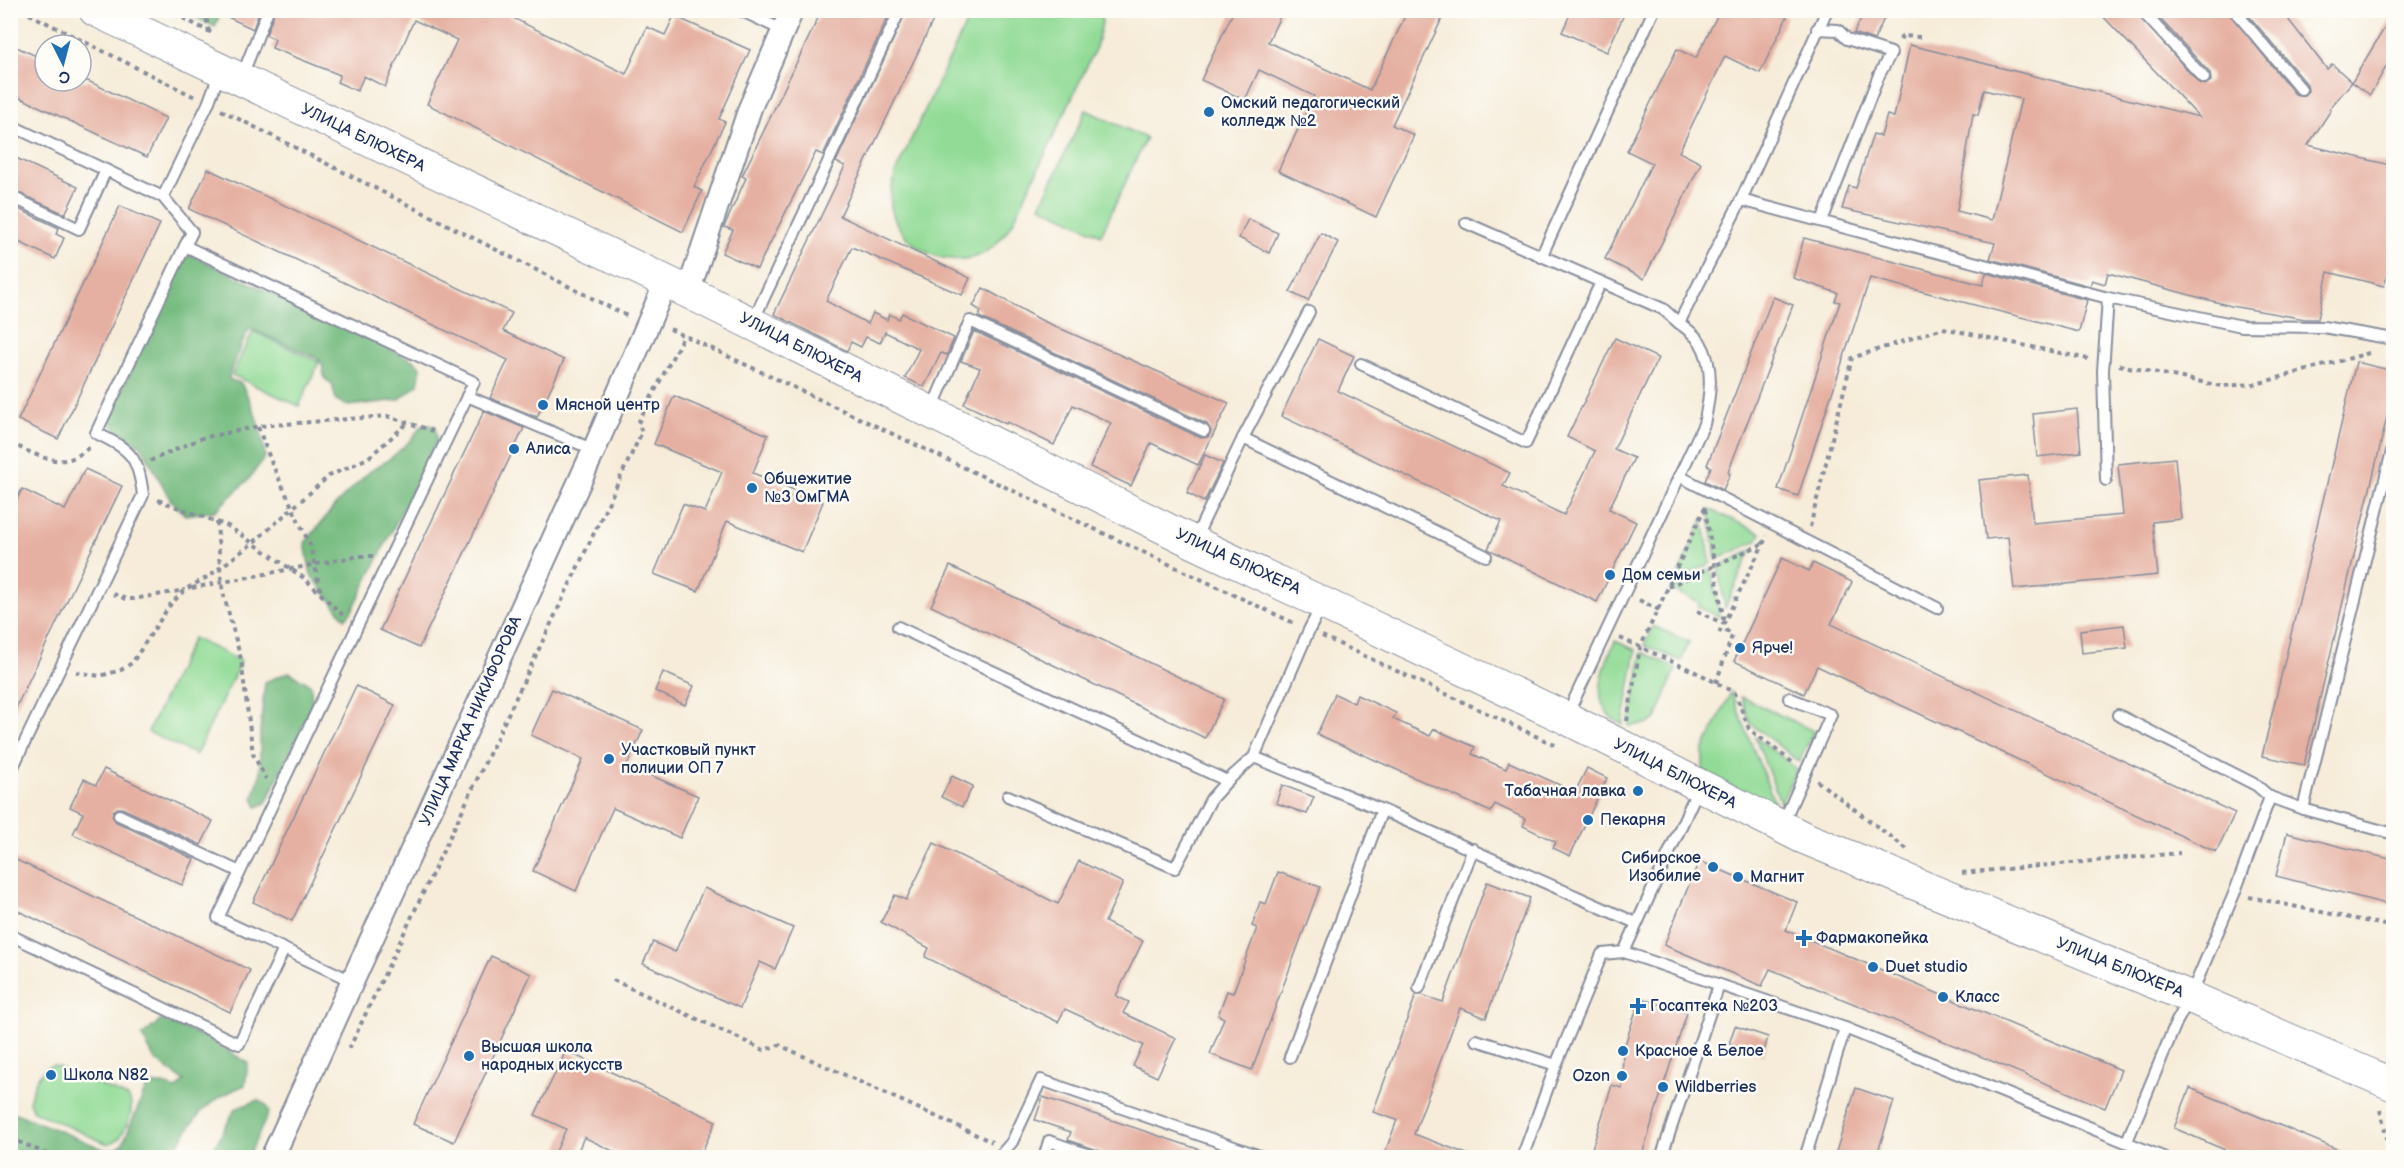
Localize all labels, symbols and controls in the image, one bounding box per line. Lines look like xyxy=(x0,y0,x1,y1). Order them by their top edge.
north arrow xyxy=(33,33,93,93)
text: С xyxy=(58,66,71,86)
place label: Омский педагогический колледж №2 xyxy=(1221,94,1400,131)
street label: УЛИЦА БЛЮХЕРА xyxy=(298,100,428,176)
marker: Омский педагогический колледж №2 xyxy=(1202,105,1216,119)
street label: УЛИЦА БЛЮХЕРА xyxy=(736,309,866,387)
place label: Мясной центр xyxy=(555,396,660,415)
marker: Мясной центр xyxy=(536,398,550,412)
place label: Алиса xyxy=(525,440,572,459)
marker: Алиса xyxy=(507,442,521,456)
place label: Общежитие №3 ОмГМА xyxy=(764,470,852,507)
marker: Общежитие №3 ОмГМА xyxy=(745,481,759,495)
street label: УЛИЦА БЛЮХЕРА xyxy=(1173,525,1304,599)
place label: Дом семьи xyxy=(1622,566,1701,585)
marker: Дом семьи xyxy=(1603,568,1617,582)
street label: УЛИЦА МАРКА НИКИФОРОВА xyxy=(416,613,526,829)
place label: Ярче! xyxy=(1752,639,1793,658)
marker: Ярче! xyxy=(1733,641,1747,655)
street label: УЛИЦА БЛЮХЕРА xyxy=(1610,735,1740,813)
place label: Участковый пункт полиции ОП 7 xyxy=(621,741,757,778)
marker: Участковый пункт полиции ОП 7 xyxy=(602,752,616,766)
place label: Табачная лавка xyxy=(1504,782,1627,801)
marker: Табачная лавка xyxy=(1631,784,1645,798)
place label: Пекарня xyxy=(1600,811,1666,830)
marker: Пекарня xyxy=(1581,813,1595,827)
place label: Сибирское Изобилие xyxy=(1621,849,1701,886)
marker: Сибирское Изобилие xyxy=(1706,860,1720,874)
place label: Магнит xyxy=(1750,868,1805,887)
marker: Магнит xyxy=(1731,870,1745,884)
place label: Фармакопейка xyxy=(1816,929,1929,948)
marker: Фармакопейка xyxy=(1797,931,1811,945)
street label: УЛИЦА БЛЮХЕРА xyxy=(2054,934,2187,1002)
place label: Duet studio xyxy=(1885,958,1968,977)
marker: Duet studio xyxy=(1866,960,1880,974)
place label: Класс xyxy=(1955,988,2000,1007)
marker: Класс xyxy=(1936,990,1950,1004)
place label: Госаптека №203 xyxy=(1650,997,1778,1016)
marker: Госаптека №203 xyxy=(1631,999,1645,1013)
place label: Высшая школа народных искусств xyxy=(481,1038,623,1075)
place label: Красное & Белое xyxy=(1635,1042,1764,1061)
marker: Красное & Белое xyxy=(1616,1044,1630,1058)
marker: Высшая школа народных искусств xyxy=(462,1049,476,1063)
place label: Школа N82 xyxy=(63,1066,149,1085)
place label: Ozon xyxy=(1572,1067,1610,1086)
marker: Школа N82 xyxy=(44,1068,58,1082)
marker: Ozon xyxy=(1615,1069,1629,1083)
place label: Wildberries xyxy=(1675,1078,1756,1097)
marker: Wildberries xyxy=(1656,1080,1670,1094)

